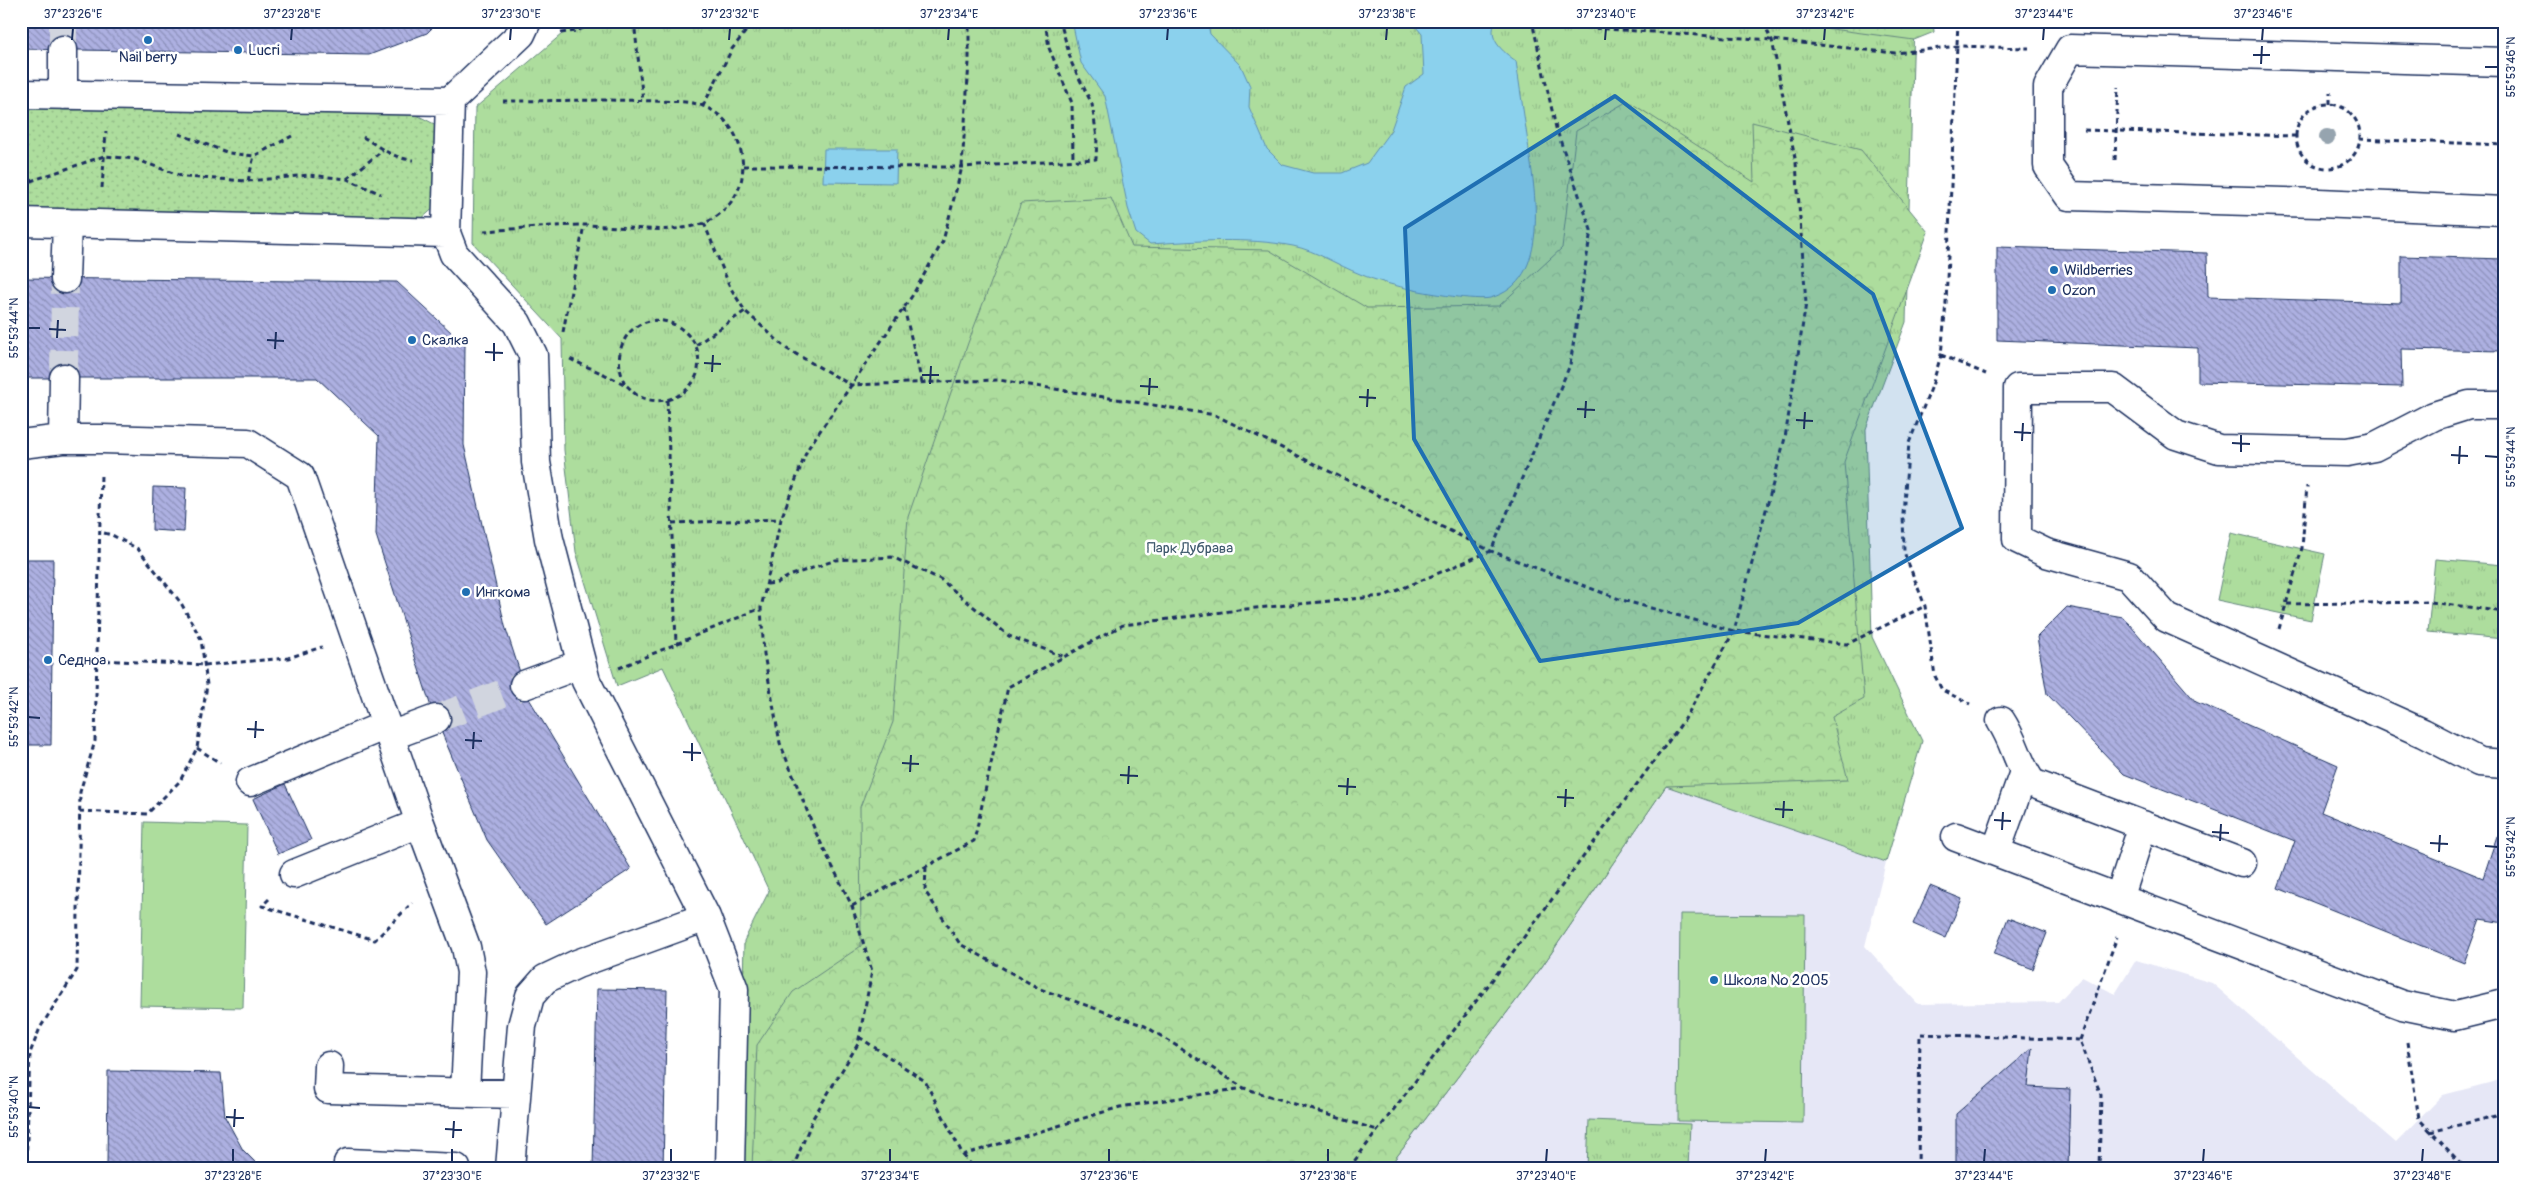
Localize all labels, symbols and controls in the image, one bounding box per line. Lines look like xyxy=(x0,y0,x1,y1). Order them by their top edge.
text: 37°23'26"E xyxy=(44,7,102,22)
text: 37°23'28"E xyxy=(263,7,321,22)
text: 37°23'30"E xyxy=(481,7,541,22)
text: 37°23'32"E xyxy=(701,7,759,22)
text: 37°23'34"E xyxy=(920,7,978,22)
text: 37°23'36"E xyxy=(1139,7,1197,22)
text: 37°23'38"E xyxy=(1358,7,1416,22)
text: 37°23'40"E xyxy=(1576,7,1636,22)
text: 37°23'42"E xyxy=(1796,7,1854,22)
text: 37°23'44"E xyxy=(2015,7,2073,22)
text: 37°23'46"E xyxy=(2234,7,2292,22)
marker: Nail berry xyxy=(142,34,154,46)
text: 55°53'46"N xyxy=(2504,37,2519,97)
place label: Lucri xyxy=(248,41,280,60)
marker: Lucri xyxy=(232,44,244,56)
place label: Nail berry xyxy=(119,48,178,67)
place label: Wildberries xyxy=(2064,261,2133,280)
marker: Wildberries xyxy=(2048,264,2060,276)
place label: Ozon xyxy=(2062,281,2096,300)
marker: Ozon xyxy=(2046,284,2058,296)
text: 55°53'44"N xyxy=(7,298,22,358)
place label: Скалка xyxy=(422,331,469,350)
marker: Скалка xyxy=(406,334,418,346)
text: 55°53'44"N xyxy=(2504,427,2519,487)
park label: Парк Дубрава xyxy=(1147,539,1233,558)
place label: Ингкома xyxy=(476,583,530,602)
marker: Ингкома xyxy=(460,586,472,598)
place label: Седноа xyxy=(58,651,106,670)
marker: Седноа xyxy=(42,654,54,666)
text: 55°53'42"N xyxy=(7,687,22,747)
text: 55°53'42"N xyxy=(2504,817,2519,877)
place label: Школа № 2005 xyxy=(1724,971,1829,990)
marker: Школа № 2005 xyxy=(1708,974,1720,986)
text: 55°53'40"N xyxy=(7,1076,22,1138)
text: 37°23'28"E xyxy=(204,1169,262,1184)
text: 37°23'30"E xyxy=(422,1169,482,1184)
text: 37°23'32"E xyxy=(642,1169,700,1184)
text: 37°23'34"E xyxy=(861,1169,919,1184)
text: 37°23'36"E xyxy=(1080,1169,1138,1184)
text: 37°23'38"E xyxy=(1299,1169,1357,1184)
text: 37°23'40"E xyxy=(1516,1169,1576,1184)
text: 37°23'42"E xyxy=(1736,1169,1794,1184)
text: 37°23'44"E xyxy=(1955,1169,2013,1184)
text: 37°23'46"E xyxy=(2174,1169,2232,1184)
text: 37°23'48"E xyxy=(2393,1169,2451,1184)

